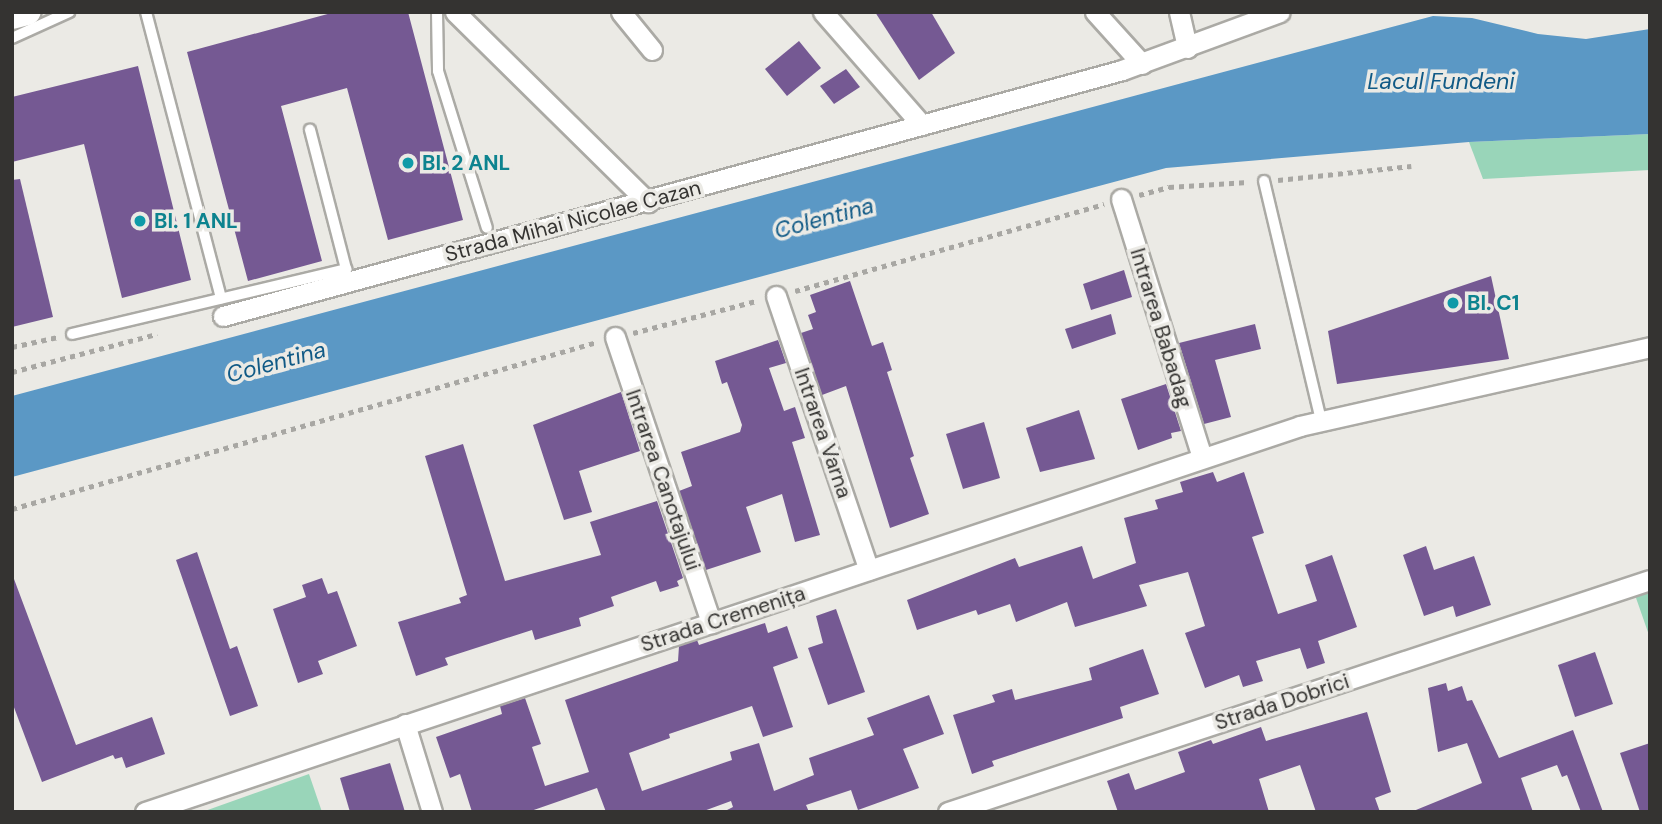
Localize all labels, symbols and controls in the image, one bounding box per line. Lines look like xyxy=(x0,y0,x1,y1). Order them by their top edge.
water label: Lacul Fundeni xyxy=(1367,67,1515,95)
place label: Bl. 2 ANL xyxy=(422,150,510,176)
marker: Bl. 2 ANL xyxy=(400,155,416,171)
street label: Strada Mihai Nicolae Cazan xyxy=(442,175,704,267)
water label: Colentina xyxy=(771,191,877,245)
place label: Bl. 1 ANL xyxy=(154,208,238,234)
marker: Bl. 1 ANL xyxy=(132,213,148,229)
street label: Intrarea Babadag xyxy=(1125,245,1197,411)
place label: Bl. C1 xyxy=(1467,290,1519,316)
marker: Bl. C1 xyxy=(1445,295,1461,311)
water label: Colentina xyxy=(223,335,329,389)
street label: Intrarea Varna xyxy=(789,364,857,502)
street label: Intrarea Canotajului xyxy=(620,386,706,574)
street label: Strada Cremenița xyxy=(638,581,808,657)
street label: Strada Dobrici xyxy=(1212,668,1352,736)

